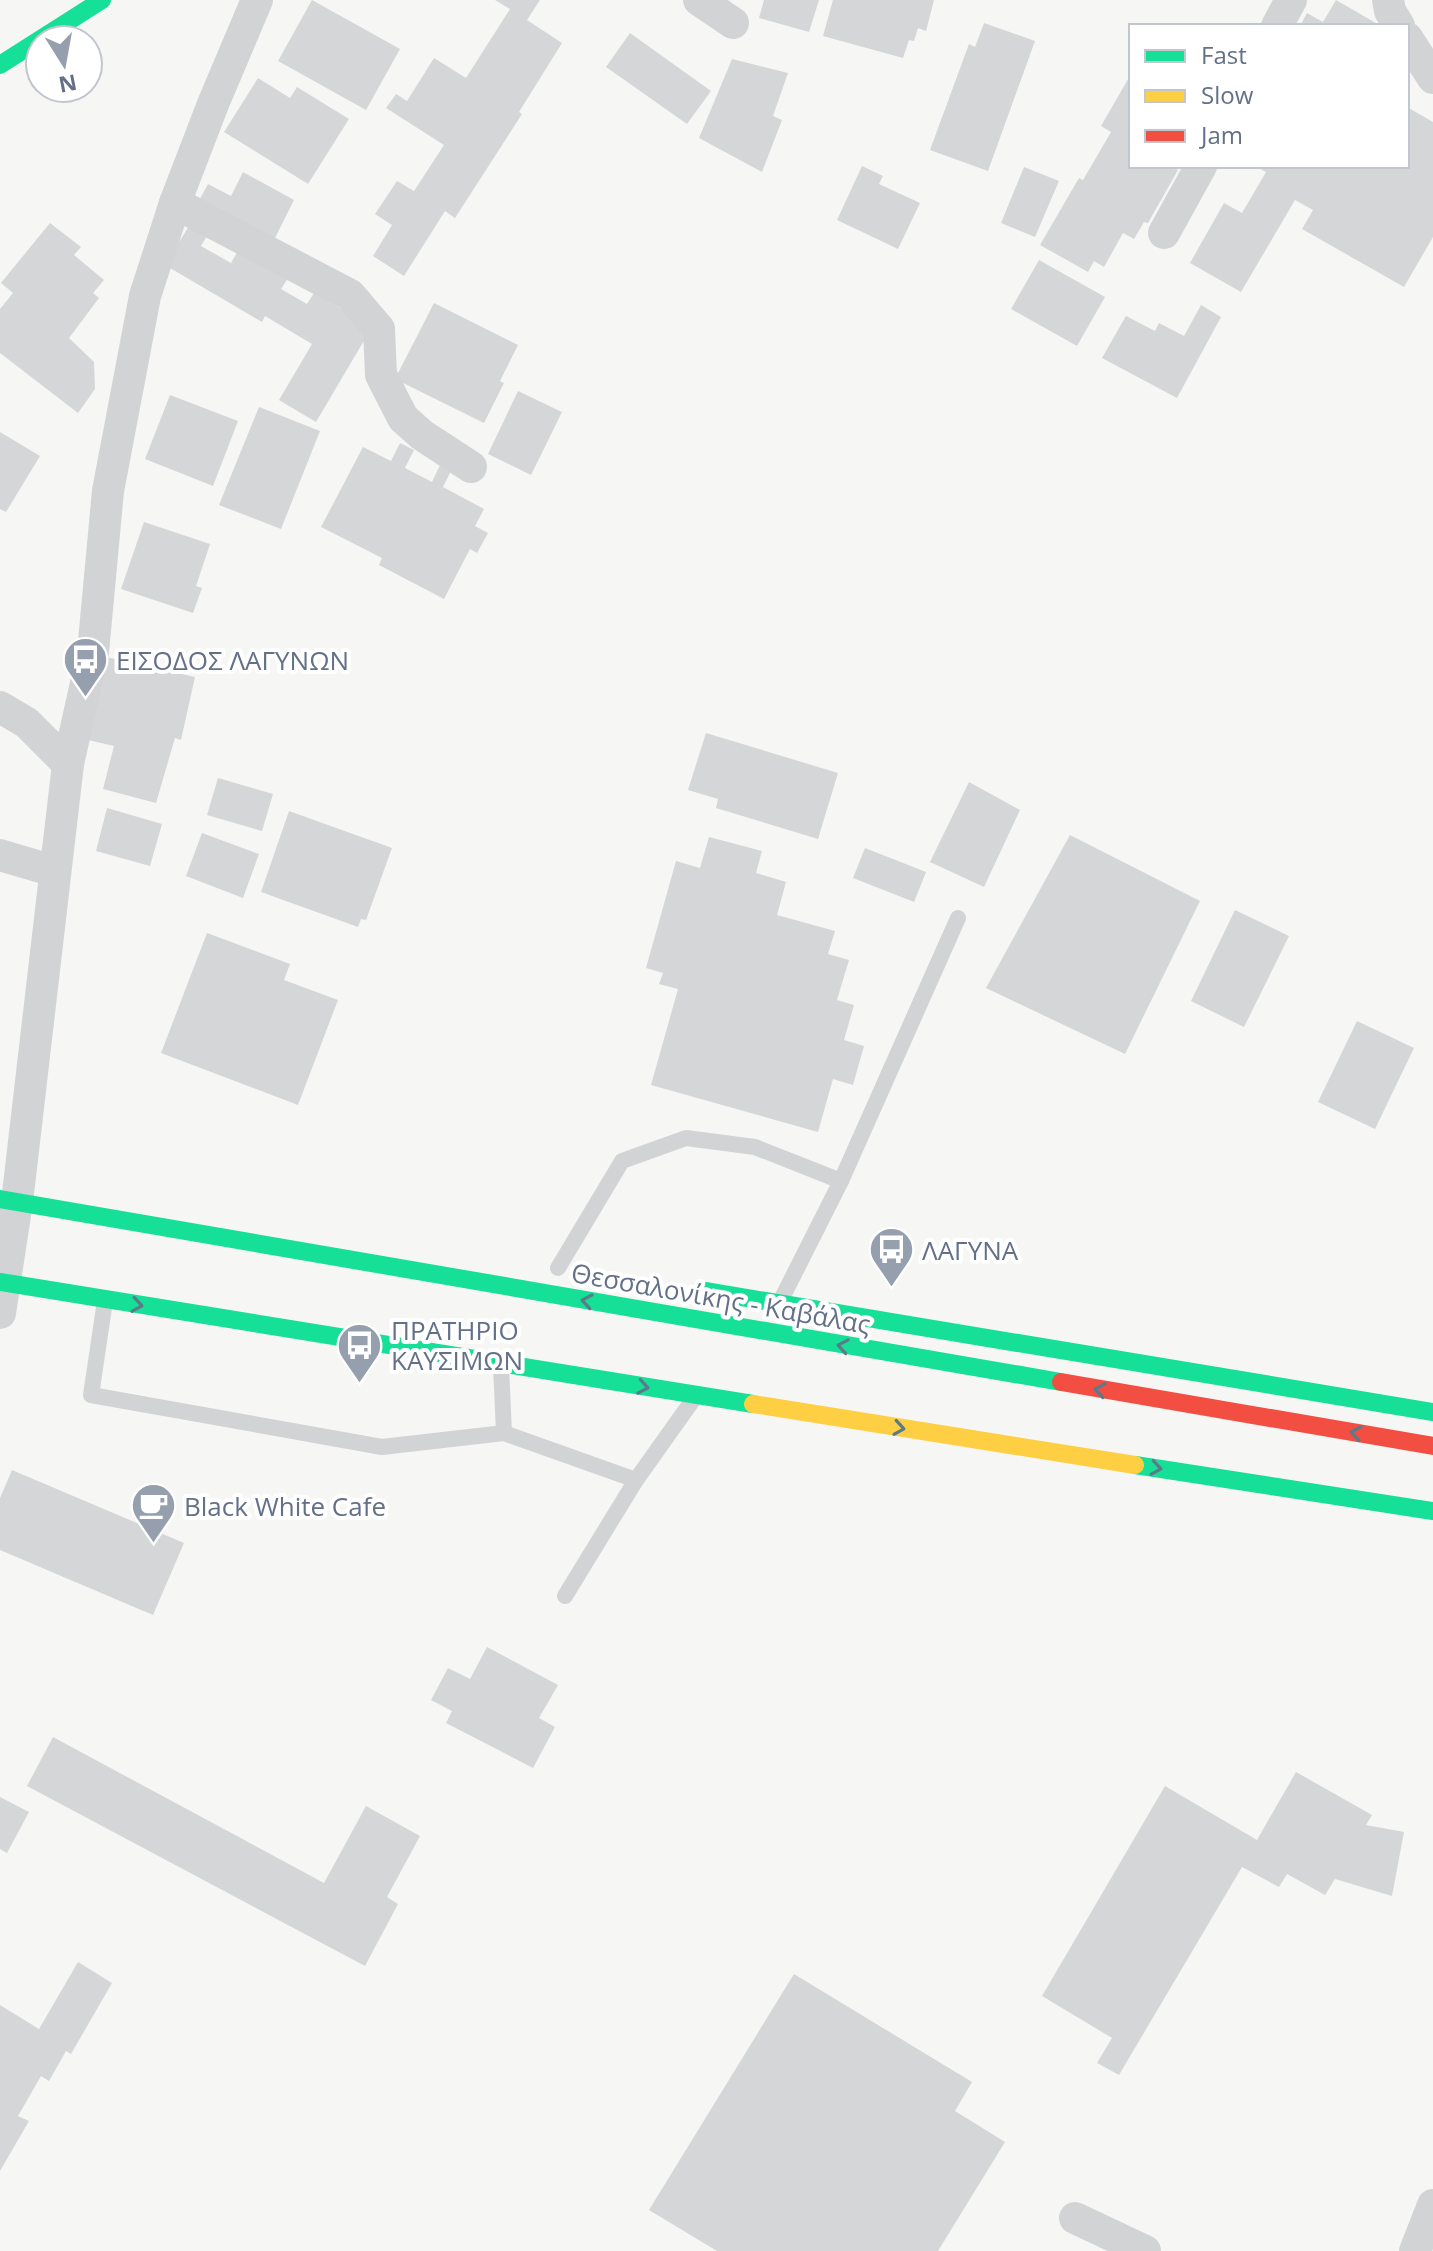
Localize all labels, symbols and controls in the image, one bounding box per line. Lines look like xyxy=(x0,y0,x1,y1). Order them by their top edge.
north arrow xyxy=(24,24,104,104)
legend xyxy=(1129,24,1409,168)
text: Fast xyxy=(1201,38,1247,71)
text: N xyxy=(56,68,80,101)
text: Slow xyxy=(1201,78,1254,111)
text: Jam xyxy=(1199,118,1243,151)
bus stop icon: ΕΙΣΟΔΟΣ ΛΑΓΥΝΩΝ xyxy=(61,636,109,699)
place label: ΕΙΣΟΔΟΣ ΛΑΓΥΝΩΝ xyxy=(116,642,349,678)
bus stop icon: ΛΑΓΥΝΑ xyxy=(867,1226,915,1289)
place label: ΛΑΓΥΝΑ xyxy=(922,1232,1019,1268)
street label: Θεσσαλονίκης - Καβάλας xyxy=(569,1254,873,1342)
one-way arrow xyxy=(581,1294,594,1311)
one-way arrow xyxy=(131,1296,144,1313)
place label: ΠΡΑΤΗΡΙΟ ΚΑΥΣΙΜΩΝ xyxy=(391,1312,523,1378)
bus stop icon: ΠΡΑΤΗΡΙΟ ΚΑΥΣΙΜΩΝ xyxy=(336,1321,384,1384)
one-way arrow xyxy=(837,1338,850,1355)
one-way arrow xyxy=(636,1377,650,1394)
one-way arrow xyxy=(1093,1382,1106,1399)
one-way arrow xyxy=(893,1419,906,1436)
one-way arrow xyxy=(1349,1425,1363,1442)
one-way arrow xyxy=(1150,1459,1163,1476)
cafe icon: Black White Cafe xyxy=(129,1482,177,1545)
place label: Black White Cafe xyxy=(184,1488,386,1524)

